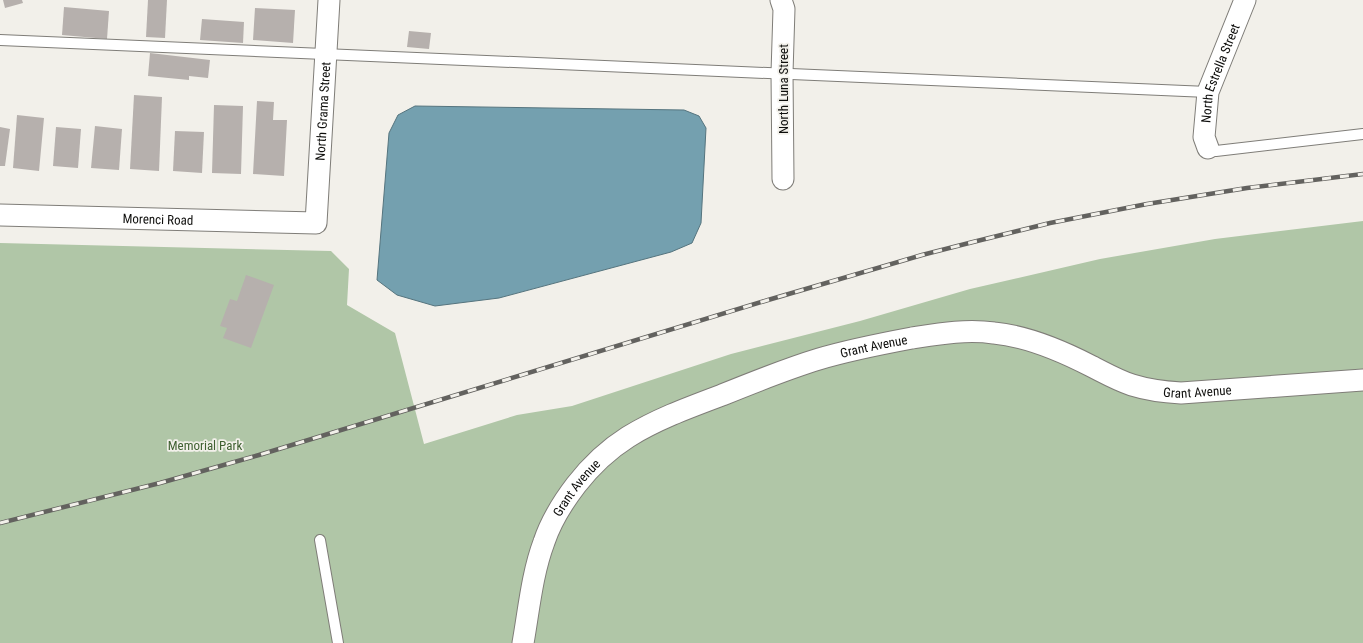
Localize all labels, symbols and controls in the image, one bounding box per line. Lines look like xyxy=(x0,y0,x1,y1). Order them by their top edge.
street label: North Estrella Street xyxy=(1198,21,1243,123)
street label: North Luna Street xyxy=(776,44,791,134)
street label: North Grama Street xyxy=(313,61,333,161)
street label: Morenci Road xyxy=(122,211,193,228)
street label: Grant Avenue xyxy=(839,332,909,361)
street label: Grant Avenue xyxy=(1162,382,1232,401)
park label: Memorial Park xyxy=(168,438,242,453)
street label: Grant Avenue xyxy=(550,456,603,519)

